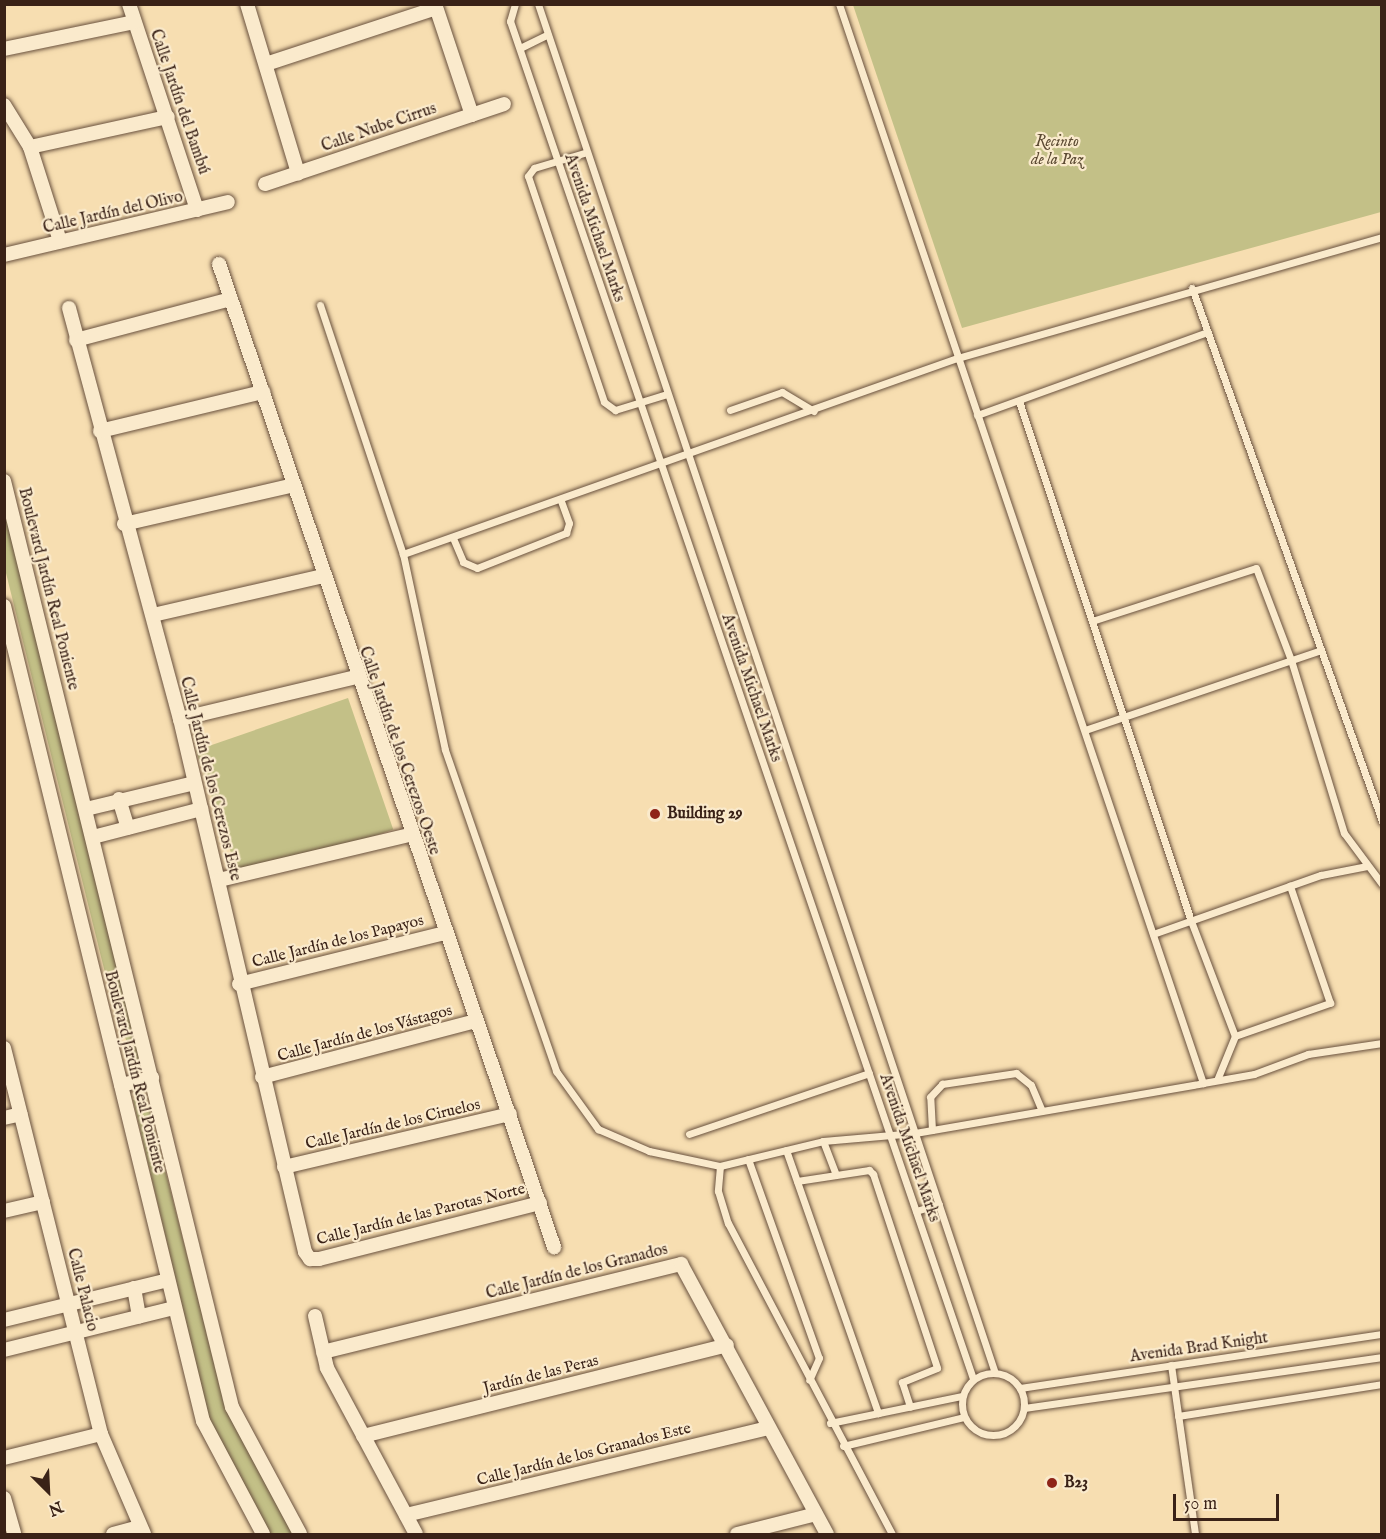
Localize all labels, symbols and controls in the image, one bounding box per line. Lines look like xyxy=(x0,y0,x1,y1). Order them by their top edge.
street label: Calle Jardín del Bambú xyxy=(145,27,213,177)
street label: Calle Nube Cirrus xyxy=(319,99,439,157)
park label: Recinto de la Paz xyxy=(1031,132,1083,170)
street label: Avenida Michael Marks xyxy=(560,151,628,305)
street label: Calle Jardín del Olivo xyxy=(41,188,185,238)
street label: Boulevard Jardín Real Poniente xyxy=(14,486,82,692)
street label: Avenida Michael Marks xyxy=(717,611,785,765)
street label: Calle Jardín de los Cerezos Oeste xyxy=(354,644,444,858)
street label: Calle Jardín de los Cerezos Este xyxy=(175,675,245,883)
place label: Building 29 xyxy=(667,804,742,824)
marker: Building 29 xyxy=(648,807,662,821)
street label: Calle Jardín de los Papayos xyxy=(250,911,426,973)
street label: Boulevard Jardín Real Poniente xyxy=(100,969,168,1175)
street label: Calle Jardín de los Vástagos xyxy=(275,1001,455,1067)
street label: Avenida Michael Marks xyxy=(875,1071,943,1225)
street label: Calle Jardín de los Ciruelos xyxy=(304,1096,482,1154)
street label: Calle Jardín de las Parotas Norte xyxy=(315,1180,527,1250)
street label: Calle Jardín de los Granados xyxy=(484,1240,670,1304)
street label: Calle Palacio xyxy=(62,1246,102,1334)
street label: Avenida Brad Knight xyxy=(1129,1329,1269,1367)
street label: Jardín de las Peras xyxy=(481,1351,601,1399)
street label: Calle Jardín de los Granados Este xyxy=(475,1419,693,1491)
north arrow xyxy=(18,1461,78,1521)
place label: B23 xyxy=(1064,1473,1088,1493)
marker: B23 xyxy=(1045,1476,1059,1490)
scale bar xyxy=(1176,1482,1282,1520)
text: 50 m xyxy=(1184,1493,1217,1516)
text: N xyxy=(45,1495,66,1519)

